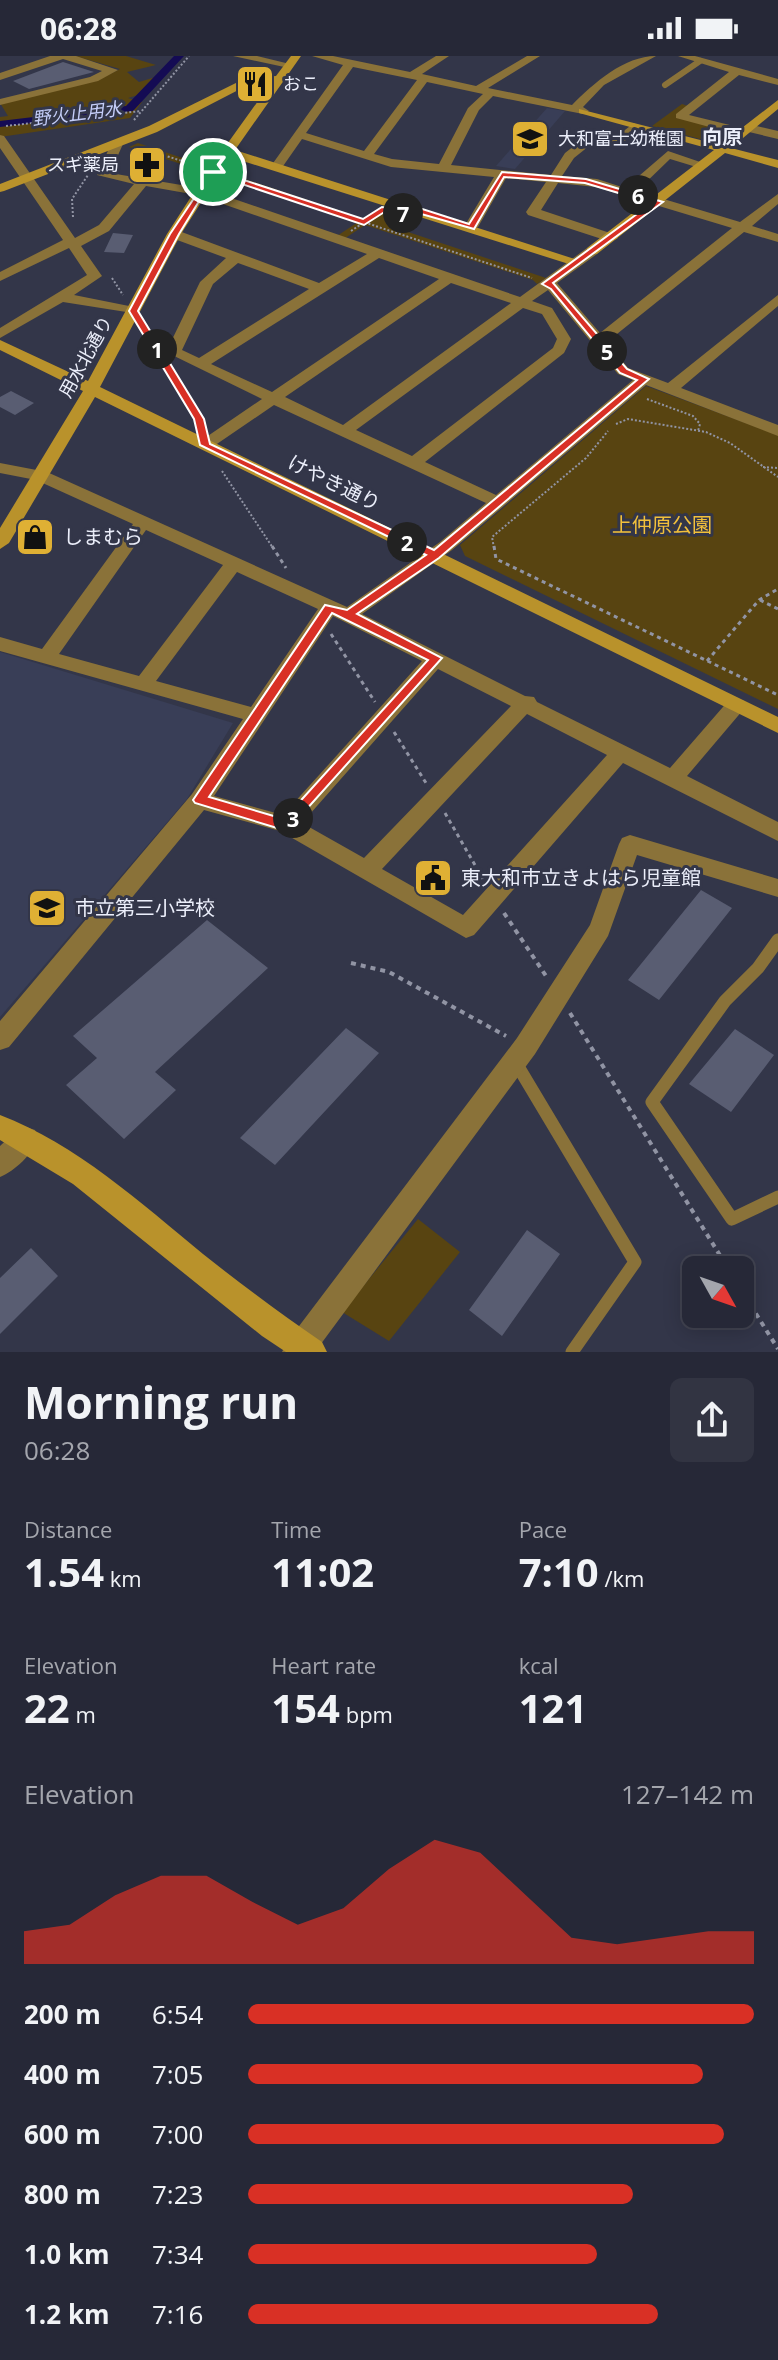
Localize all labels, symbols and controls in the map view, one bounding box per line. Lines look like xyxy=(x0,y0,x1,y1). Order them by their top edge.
text: 06:28 xyxy=(40,8,117,49)
restaurant icon: おこ xyxy=(234,63,276,105)
place label: おこ xyxy=(283,71,319,95)
water label: 野火止用水 xyxy=(31,95,125,130)
school or university icon: 大和富士幼稚園 xyxy=(509,118,551,160)
district label: 向原 xyxy=(702,123,742,150)
place label: 大和富士幼稚園 xyxy=(558,126,684,150)
pin xyxy=(179,138,247,206)
pharmacy icon: スギ薬局 xyxy=(126,144,168,186)
icon: arrive xyxy=(191,150,235,194)
place label: スギ薬局 xyxy=(47,152,119,176)
pin: 6 xyxy=(618,175,658,215)
text: 6 xyxy=(632,180,644,210)
pin: 7 xyxy=(383,193,423,233)
text: 7 xyxy=(397,198,409,228)
street label: 用水北通り xyxy=(53,311,117,402)
pin: 1 xyxy=(137,329,177,369)
pin: 5 xyxy=(587,331,627,371)
text: 1 xyxy=(151,334,163,364)
text: 5 xyxy=(601,336,613,366)
street label: けやき通り xyxy=(283,448,385,517)
park label: 上仲原公園 xyxy=(612,511,712,538)
shop icon: しまむら xyxy=(14,516,56,558)
pin: 2 xyxy=(387,522,427,562)
place label: しまむら xyxy=(63,523,143,550)
text: 2 xyxy=(401,527,413,557)
pin: 3 xyxy=(273,798,313,838)
text: 3 xyxy=(287,803,299,833)
public building icon: 東大和市立きよはら児童館 xyxy=(412,857,454,899)
place label: 東大和市立きよはら児童館 xyxy=(461,864,701,891)
school or university icon: 市立第三小学校 xyxy=(26,887,68,929)
place label: 市立第三小学校 xyxy=(75,894,215,921)
north arrow xyxy=(682,1256,754,1328)
map controls xyxy=(682,1256,754,1328)
text: Morning run xyxy=(24,1372,298,1432)
button: share xyxy=(670,1378,754,1462)
text: 06:28 xyxy=(24,1432,90,1468)
text: Distance xyxy=(24,1514,112,1544)
text: Time xyxy=(271,1514,322,1544)
text: Pace xyxy=(519,1514,567,1544)
text: 1.54 xyxy=(24,1544,104,1599)
text: 11:02 xyxy=(271,1544,374,1599)
text: 7:10 xyxy=(519,1544,599,1599)
text: km xyxy=(104,1563,142,1593)
text: /km xyxy=(599,1563,644,1593)
text: Elevation xyxy=(24,1650,117,1680)
text: Heart rate xyxy=(271,1650,376,1680)
text: kcal xyxy=(519,1650,559,1680)
text: 22 xyxy=(24,1680,70,1735)
text: 154 xyxy=(271,1680,340,1735)
text: 121 xyxy=(519,1680,587,1735)
text: m xyxy=(70,1699,96,1729)
text: bpm xyxy=(340,1699,393,1729)
text: Elevation xyxy=(24,1776,134,1812)
text: 127–142 m xyxy=(621,1776,754,1812)
text: 200 m xyxy=(24,1996,101,2032)
text: 6:54 xyxy=(152,1996,203,2032)
text: 400 m xyxy=(24,2056,101,2092)
text: 7:05 xyxy=(152,2056,203,2092)
text: 600 m xyxy=(24,2116,101,2152)
text: 7:00 xyxy=(152,2116,203,2152)
text: 800 m xyxy=(24,2176,101,2212)
text: 7:23 xyxy=(152,2176,203,2212)
text: 1.0 km xyxy=(24,2236,110,2272)
text: 7:34 xyxy=(152,2236,203,2272)
text: 1.2 km xyxy=(24,2296,110,2332)
text: 7:16 xyxy=(152,2296,203,2332)

